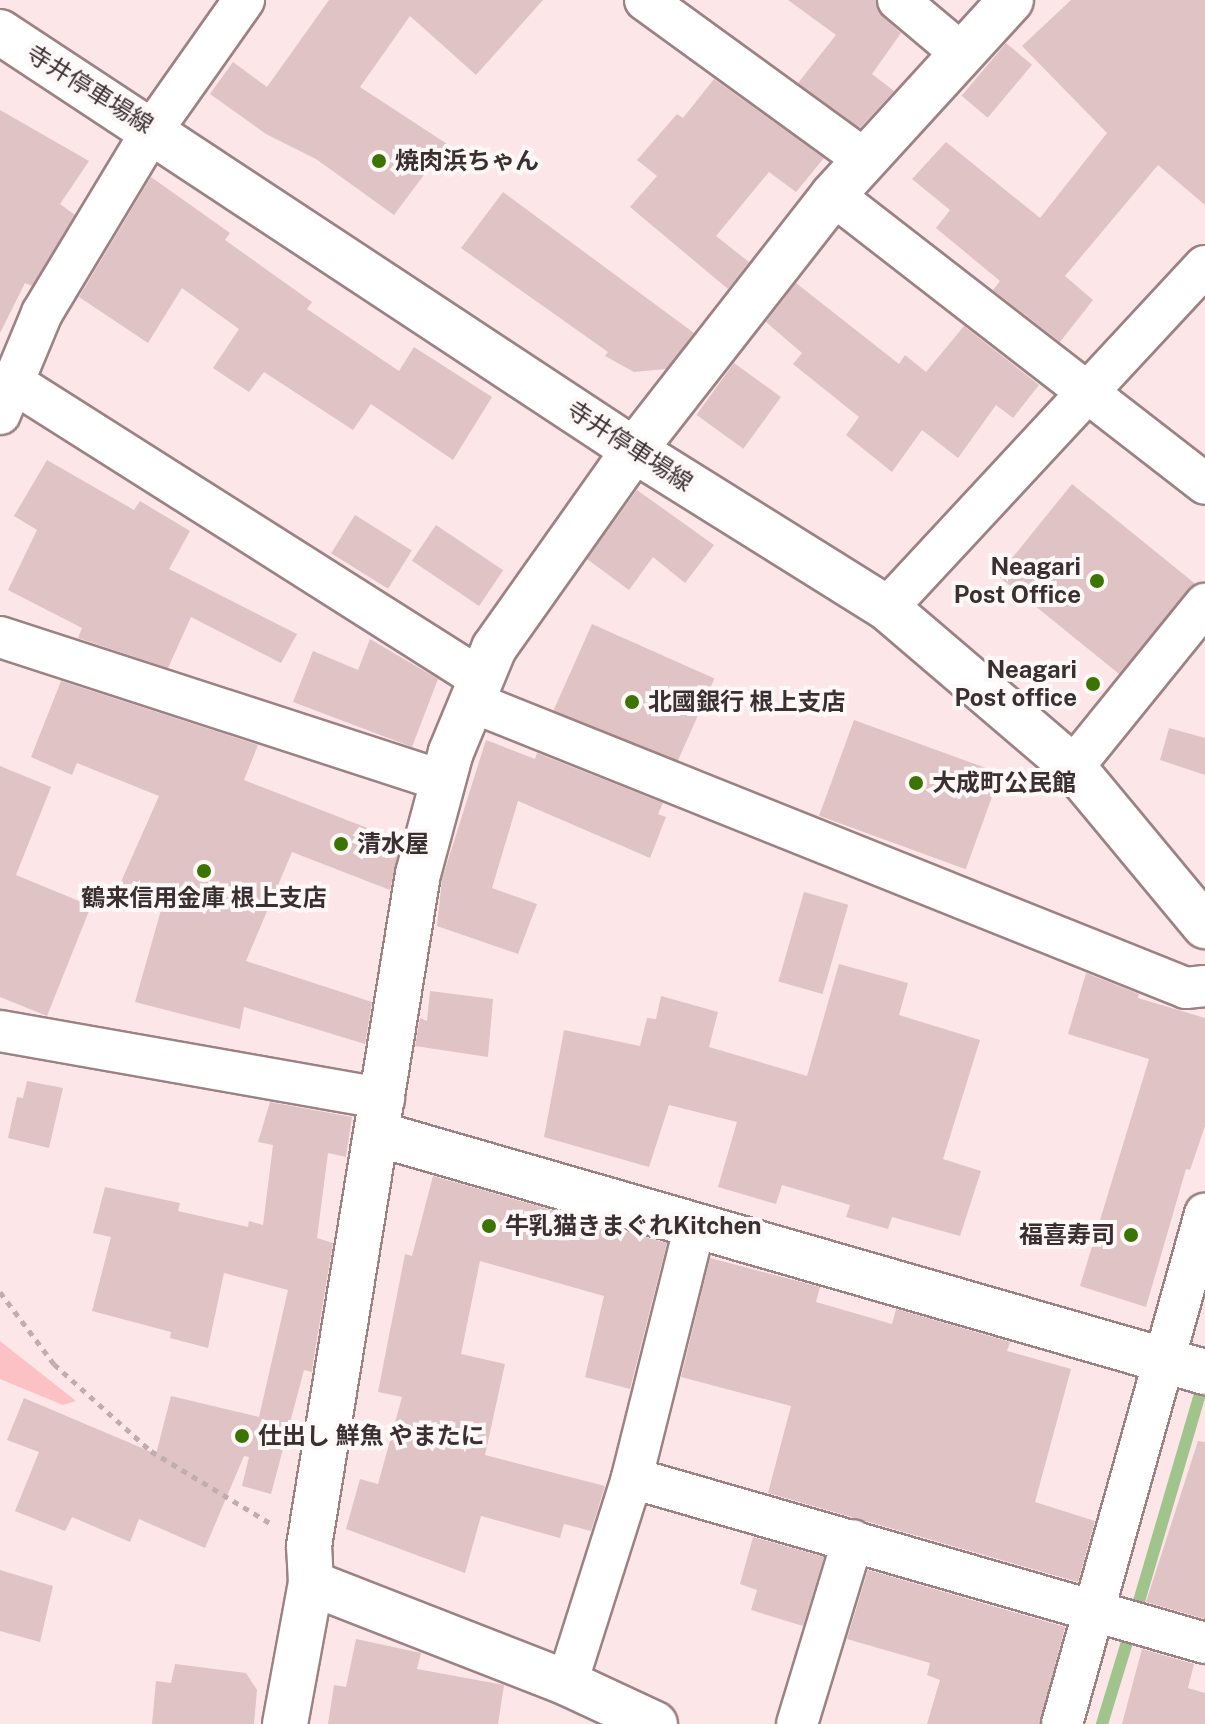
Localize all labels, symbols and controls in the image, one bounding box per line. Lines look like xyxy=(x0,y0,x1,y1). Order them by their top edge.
street label: 寺井停車場線 xyxy=(21,39,159,139)
place label: 焼肉浜ちゃん xyxy=(395,147,539,175)
marker: 焼肉浜ちゃん xyxy=(370,152,388,170)
street label: 寺井停車場線 xyxy=(562,395,698,497)
place label: Neagari Post Office xyxy=(954,553,1081,609)
marker: Neagari Post Office xyxy=(1088,572,1106,590)
place label: Neagari Post office xyxy=(954,656,1077,712)
marker: Neagari Post office xyxy=(1084,675,1102,693)
place label: 北國銀行 根上支店 xyxy=(648,688,845,716)
marker: 北國銀行 根上支店 xyxy=(623,693,641,711)
place label: 大成町公民館 xyxy=(932,769,1076,797)
marker: 大成町公民館 xyxy=(907,774,925,792)
place label: 清水屋 xyxy=(357,830,429,858)
marker: 清水屋 xyxy=(332,835,350,853)
marker: 鶴来信用金庫 根上支店 xyxy=(195,862,213,880)
place label: 鶴来信用金庫 根上支店 xyxy=(81,884,327,912)
place label: 牛乳猫きまぐれKitchen xyxy=(505,1212,762,1240)
marker: 牛乳猫きまぐれKitchen xyxy=(480,1217,498,1235)
place label: 福喜寿司 xyxy=(1019,1221,1115,1249)
marker: 福喜寿司 xyxy=(1122,1226,1140,1244)
place label: 仕出し 鮮魚 やまたに xyxy=(258,1422,485,1450)
marker: 仕出し 鮮魚 やまたに xyxy=(233,1427,251,1445)

